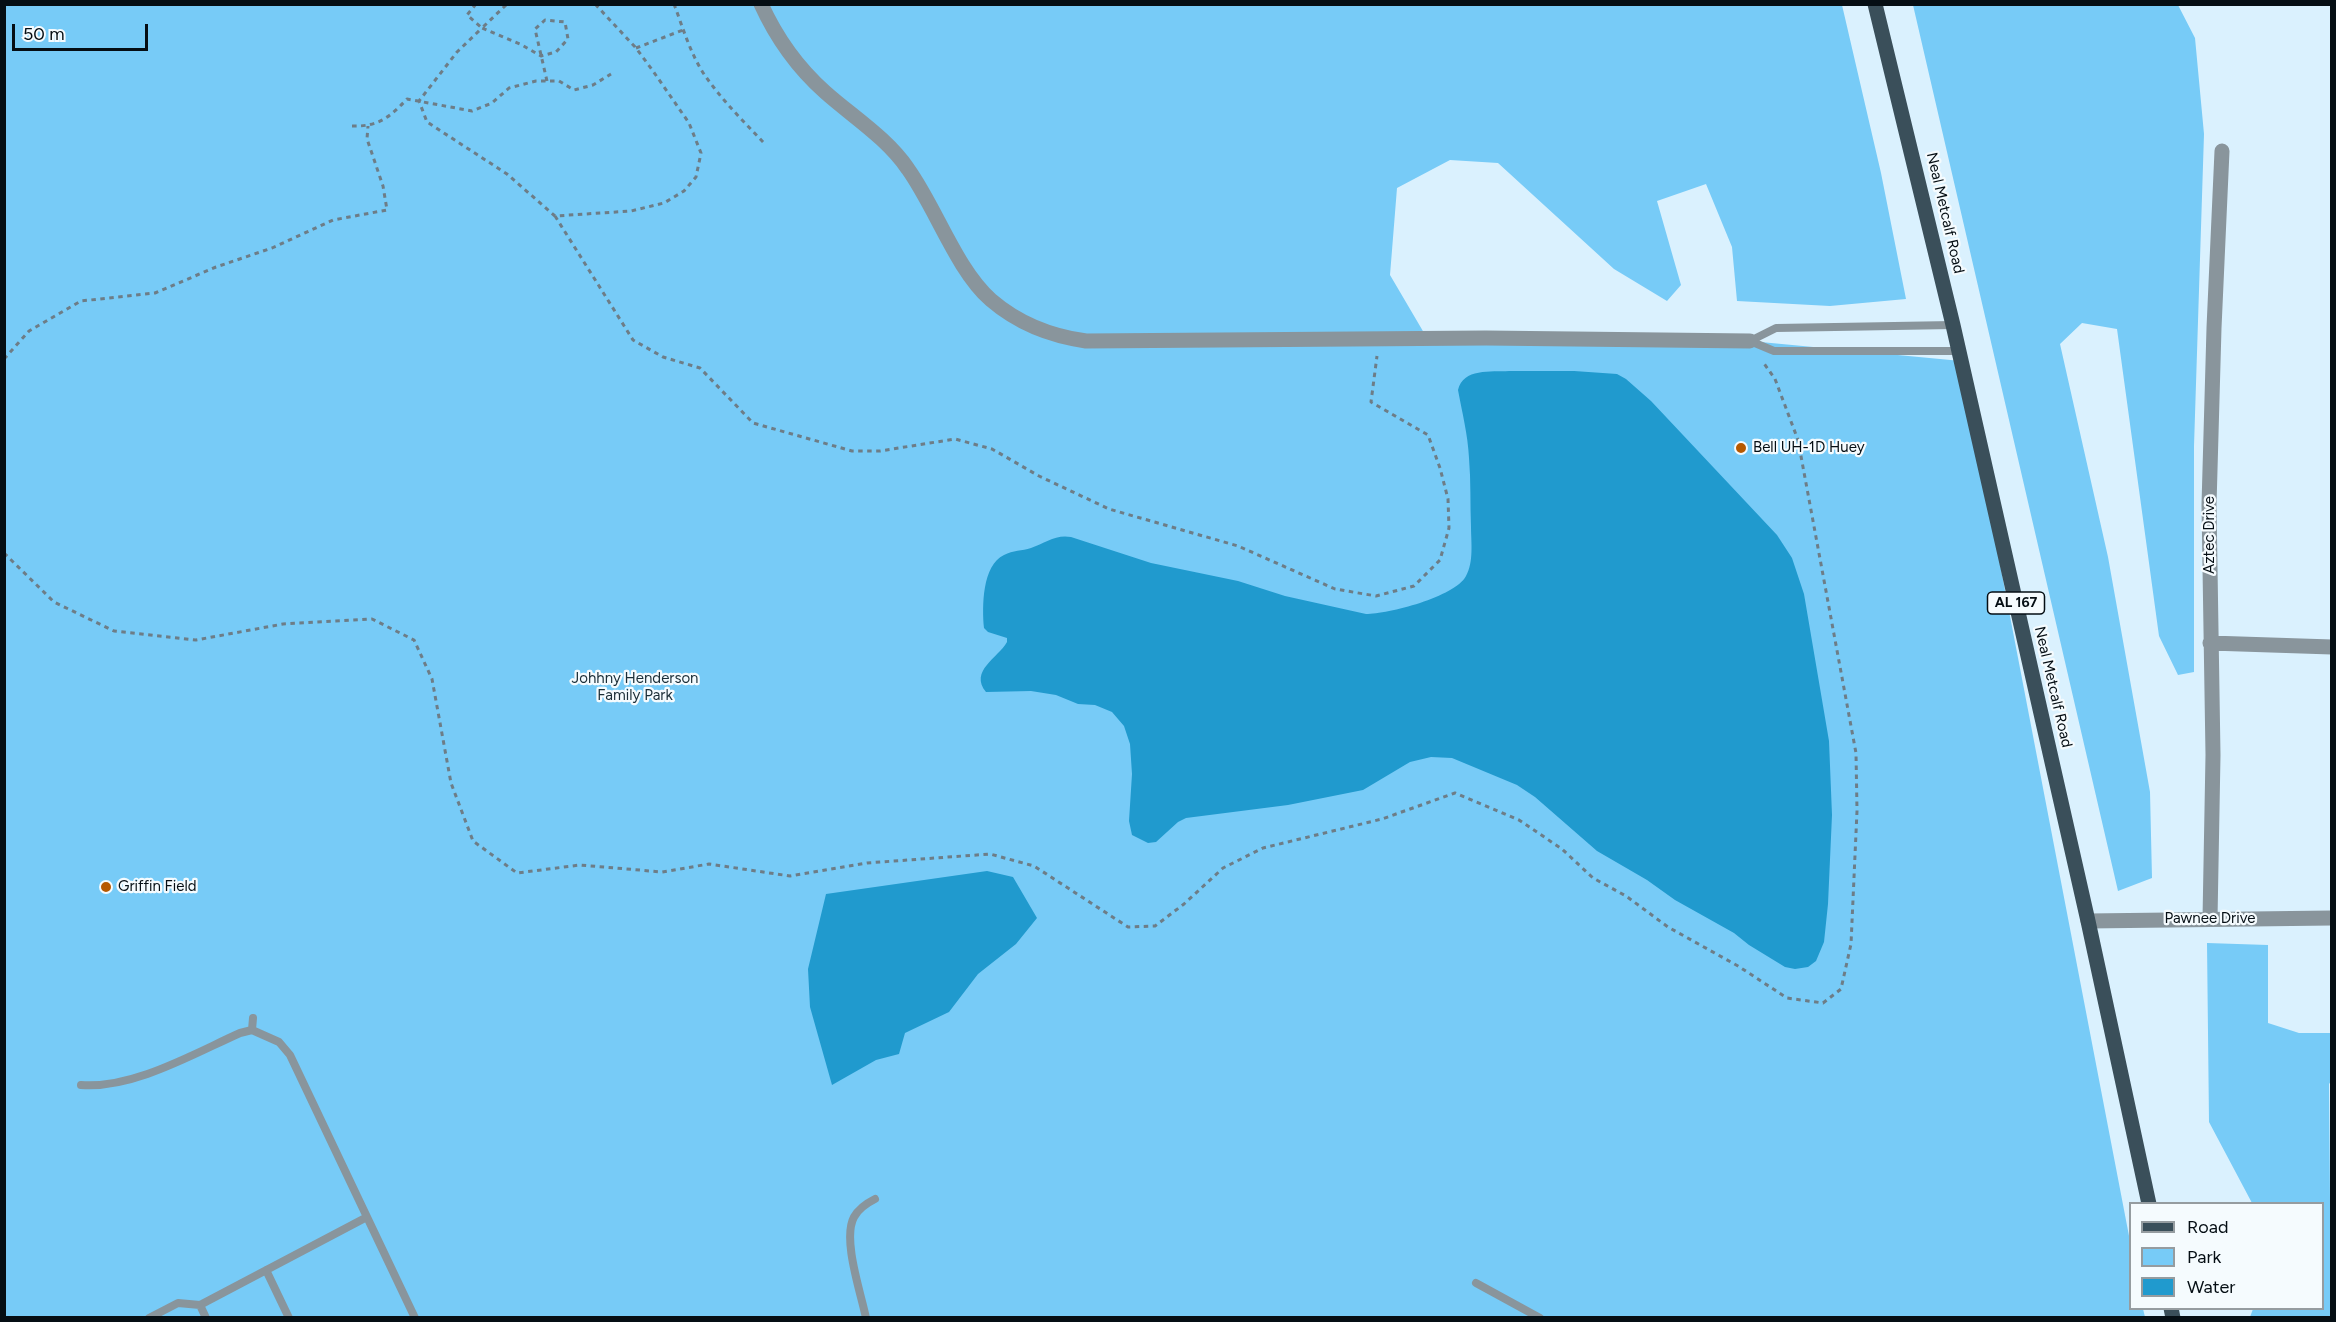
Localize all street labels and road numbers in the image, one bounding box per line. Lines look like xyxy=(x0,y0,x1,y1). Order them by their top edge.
street label: Neal Metcalf Road xyxy=(1922,151,1968,275)
street label: Aztec Drive xyxy=(2201,496,2219,574)
road number: AL 167 xyxy=(1988,592,2044,614)
street label: Neal Metcalf Road xyxy=(2030,625,2076,749)
street label: Pawnee Drive xyxy=(2165,910,2255,928)

